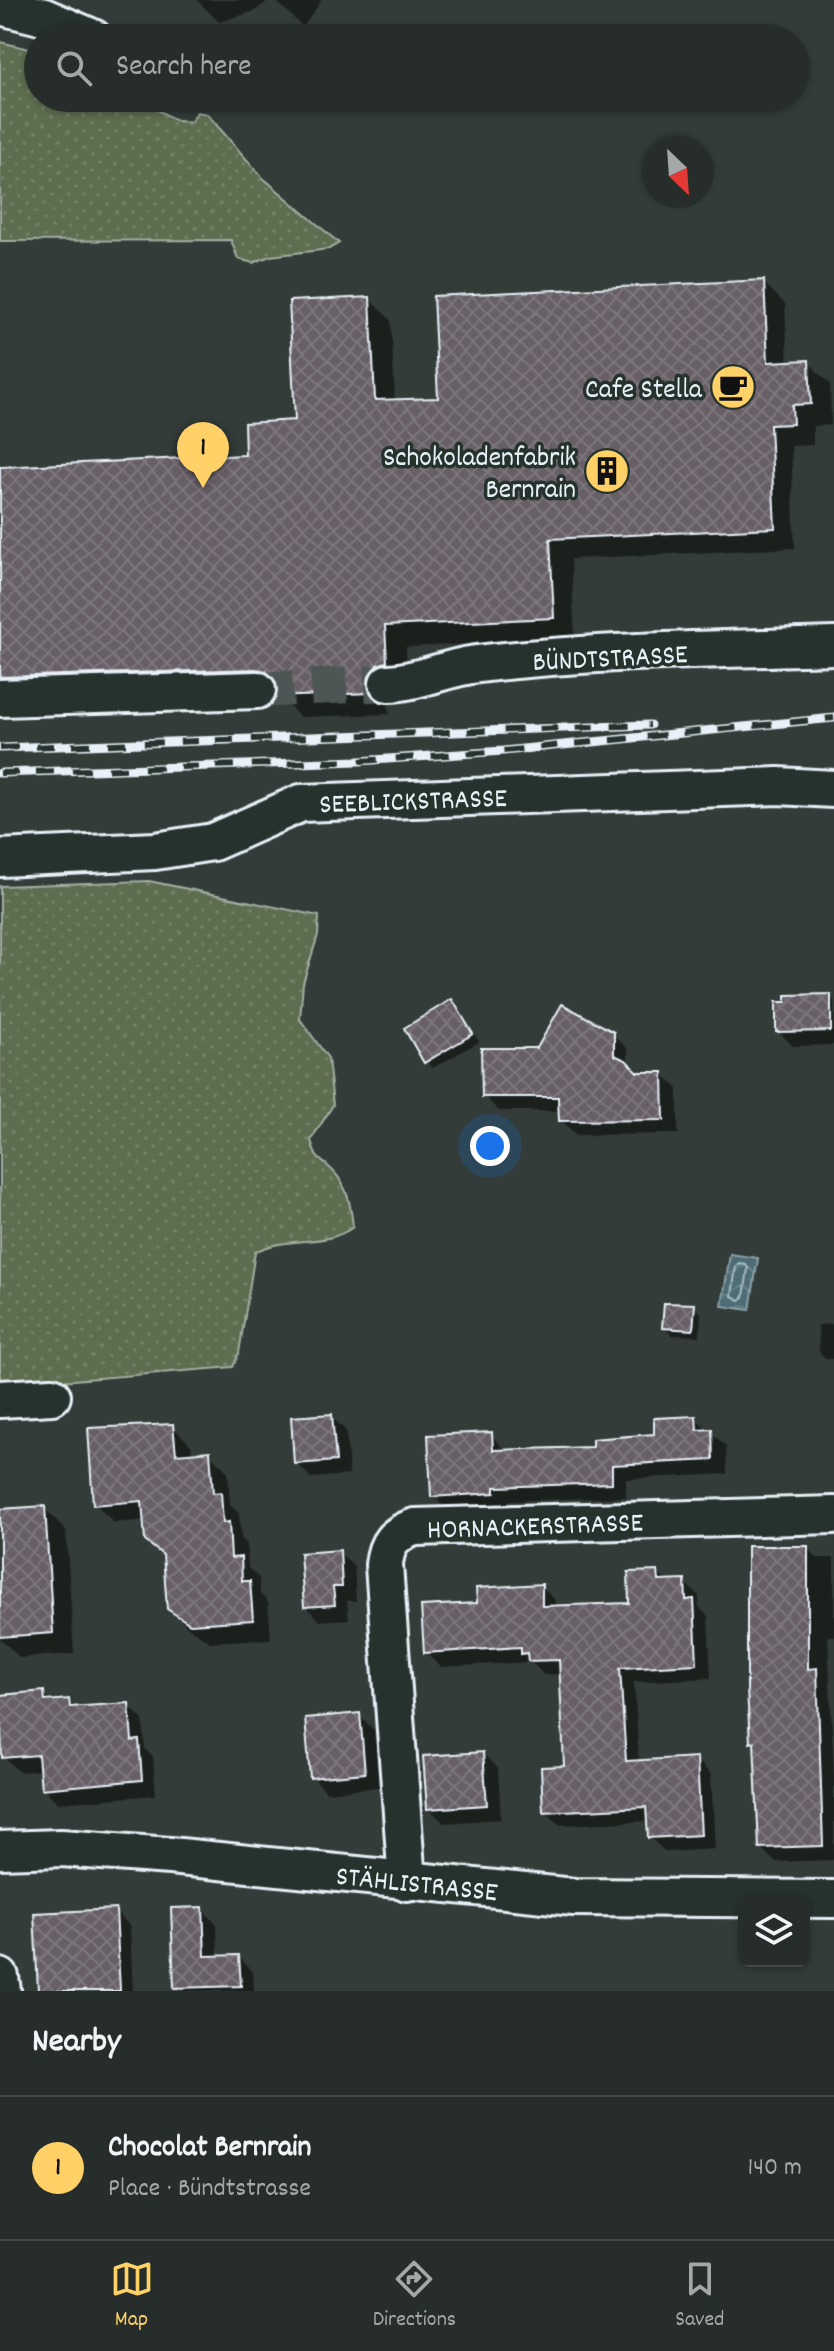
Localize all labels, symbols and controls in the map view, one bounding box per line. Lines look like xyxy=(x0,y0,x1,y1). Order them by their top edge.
search box xyxy=(24,24,810,112)
icon: search xyxy=(52,46,96,90)
text: Search here xyxy=(116,47,252,90)
north arrow xyxy=(642,136,714,208)
cafe icon: Cafe Stella xyxy=(709,363,757,411)
place label: Cafe Stella xyxy=(585,372,703,412)
pin: 1 xyxy=(177,422,229,488)
place label: Schokoladenfabrik Bernrain xyxy=(383,440,576,512)
building icon: Schokoladenfabrik Bernrain xyxy=(583,447,631,495)
street label: BÜNDTSTRASSE xyxy=(532,637,689,685)
street label: SEEBLICKSTRASSE xyxy=(319,781,508,827)
your location xyxy=(470,1126,510,1166)
street label: HORNACKERSTRASSE xyxy=(426,1505,644,1553)
street label: STÄHLISTRASSE xyxy=(334,1859,500,1915)
map controls xyxy=(738,1895,810,1967)
button: layers xyxy=(738,1895,810,1967)
text: Nearby xyxy=(32,2019,121,2068)
text: Chocolat Bernrain xyxy=(108,2128,311,2171)
text: 1 xyxy=(55,2150,61,2187)
text: 140 m xyxy=(748,2150,802,2187)
text: Place · Bündtstrasse xyxy=(108,2171,311,2208)
tab: Map xyxy=(110,2257,154,2336)
tab: Directions xyxy=(373,2257,456,2336)
tab: Saved xyxy=(675,2257,724,2336)

